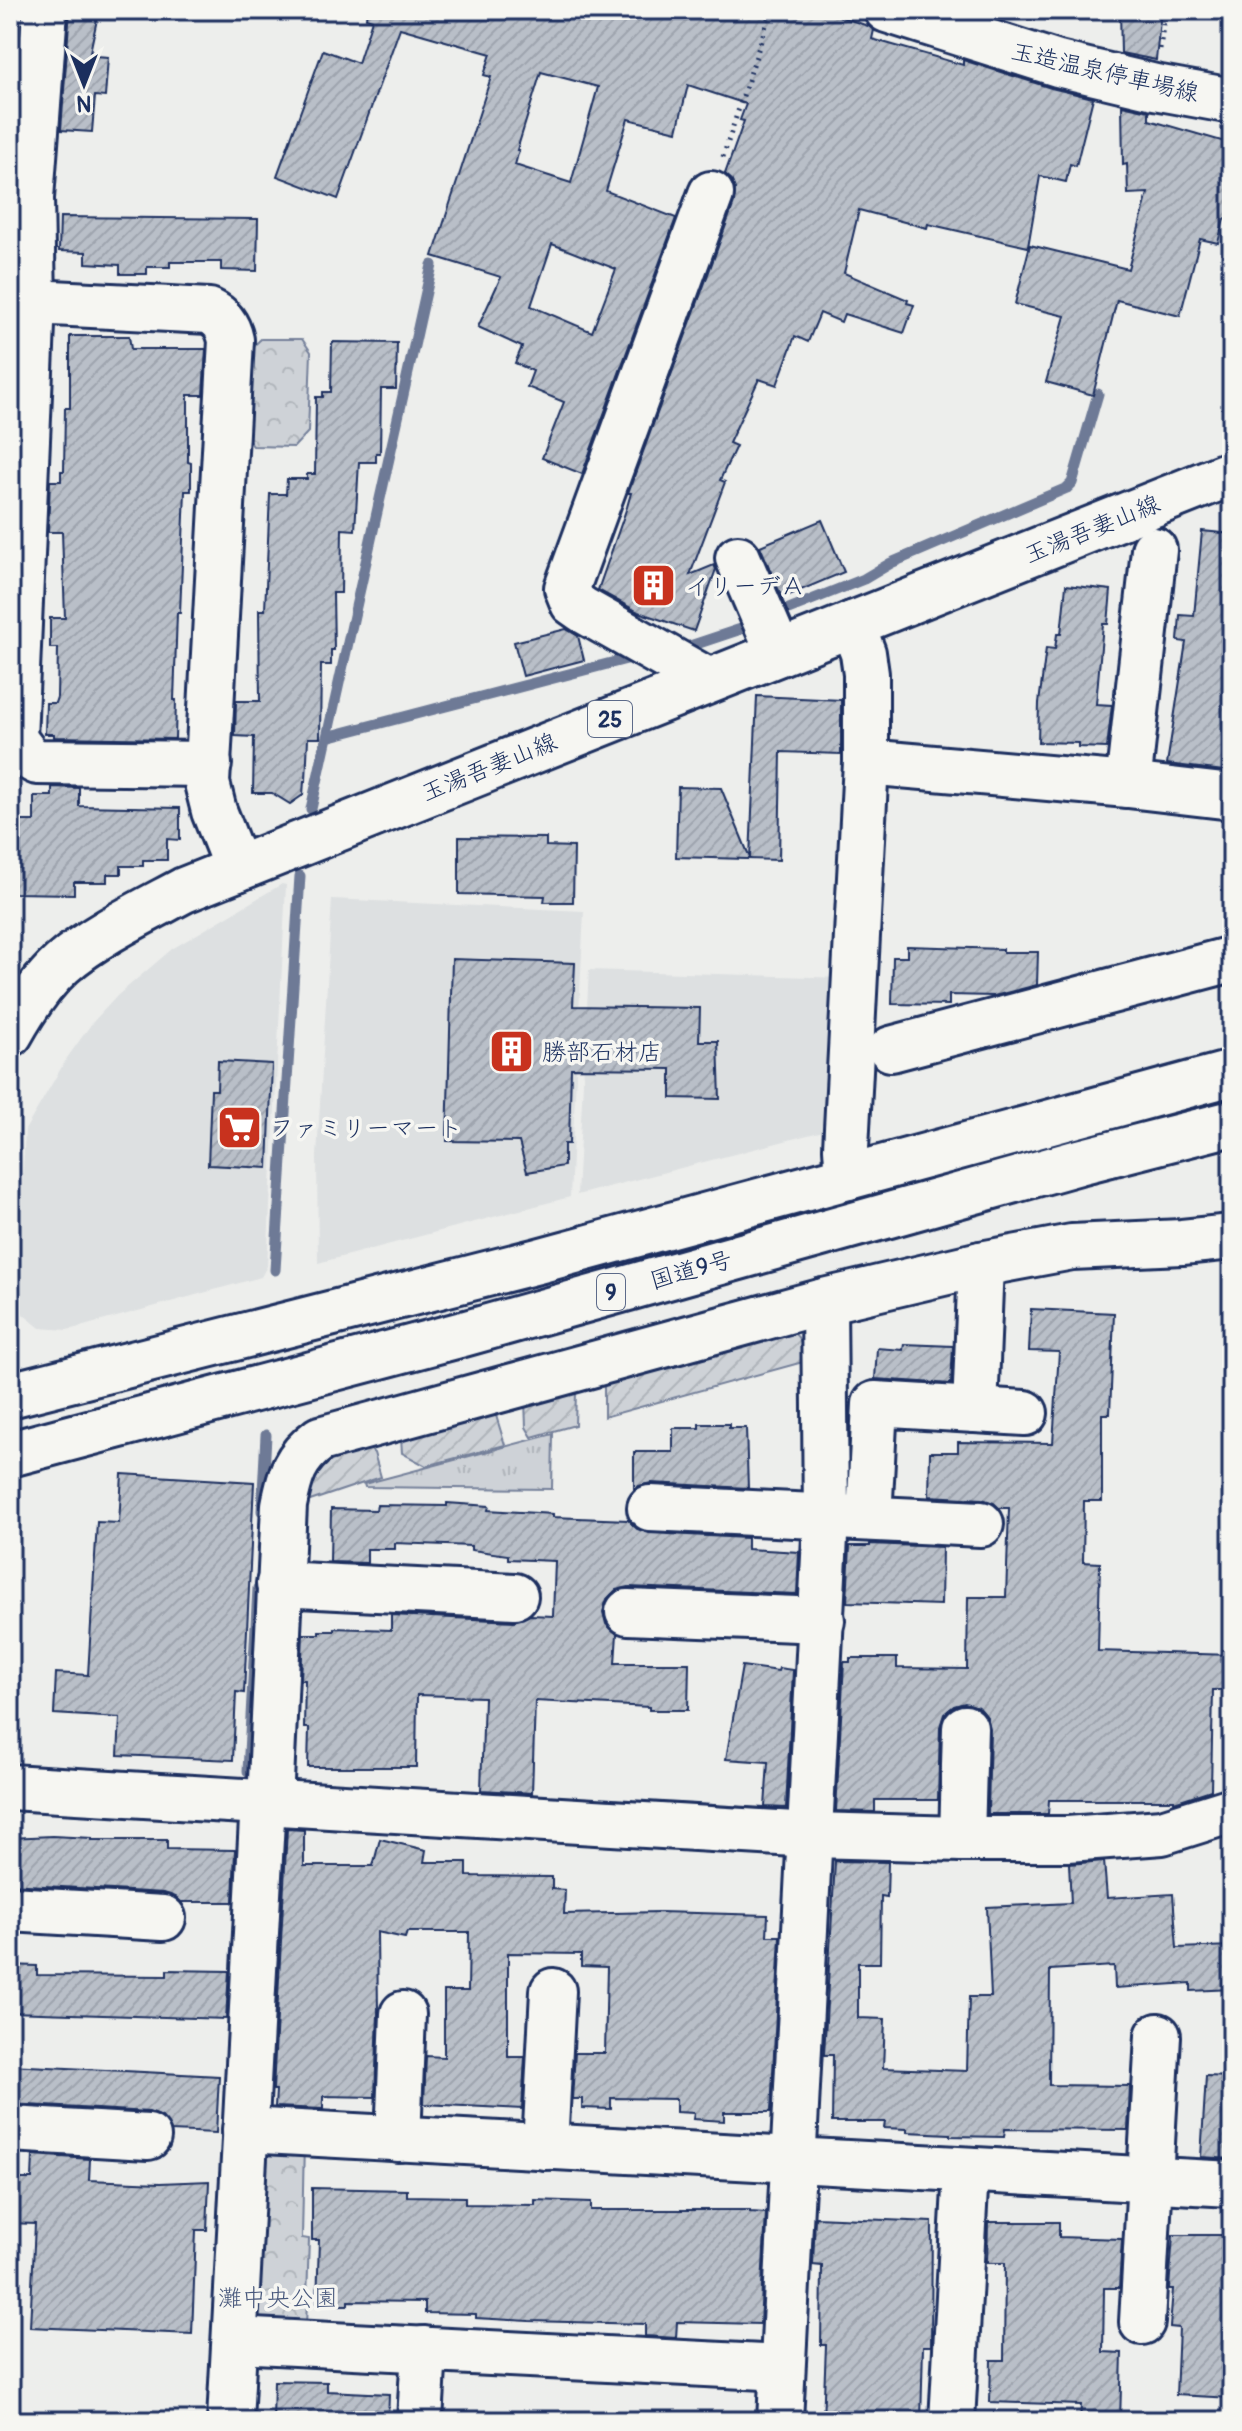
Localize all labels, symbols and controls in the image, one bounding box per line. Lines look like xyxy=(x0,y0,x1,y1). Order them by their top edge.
street label: 玉造温泉停車場線 xyxy=(1008,37,1202,108)
north arrow xyxy=(44,44,124,124)
text: N xyxy=(76,89,91,117)
street label: 玉湯吾妻山線 xyxy=(1020,489,1164,570)
building icon: イリーデＡ xyxy=(630,562,678,610)
place label: イリーデＡ xyxy=(685,572,805,601)
road number: 25 xyxy=(588,701,632,737)
street label: 玉湯吾妻山線 xyxy=(417,727,561,808)
building icon: 勝部石材店 xyxy=(487,1028,535,1076)
place label: 勝部石材店 xyxy=(542,1038,662,1067)
supermarket icon: ファミリーマート xyxy=(215,1104,263,1152)
place label: ファミリーマート xyxy=(270,1114,462,1143)
street label: 国道9号 xyxy=(647,1245,736,1296)
road number: 9 xyxy=(597,1274,625,1310)
park label: 灘中央公園 xyxy=(218,2284,338,2313)

